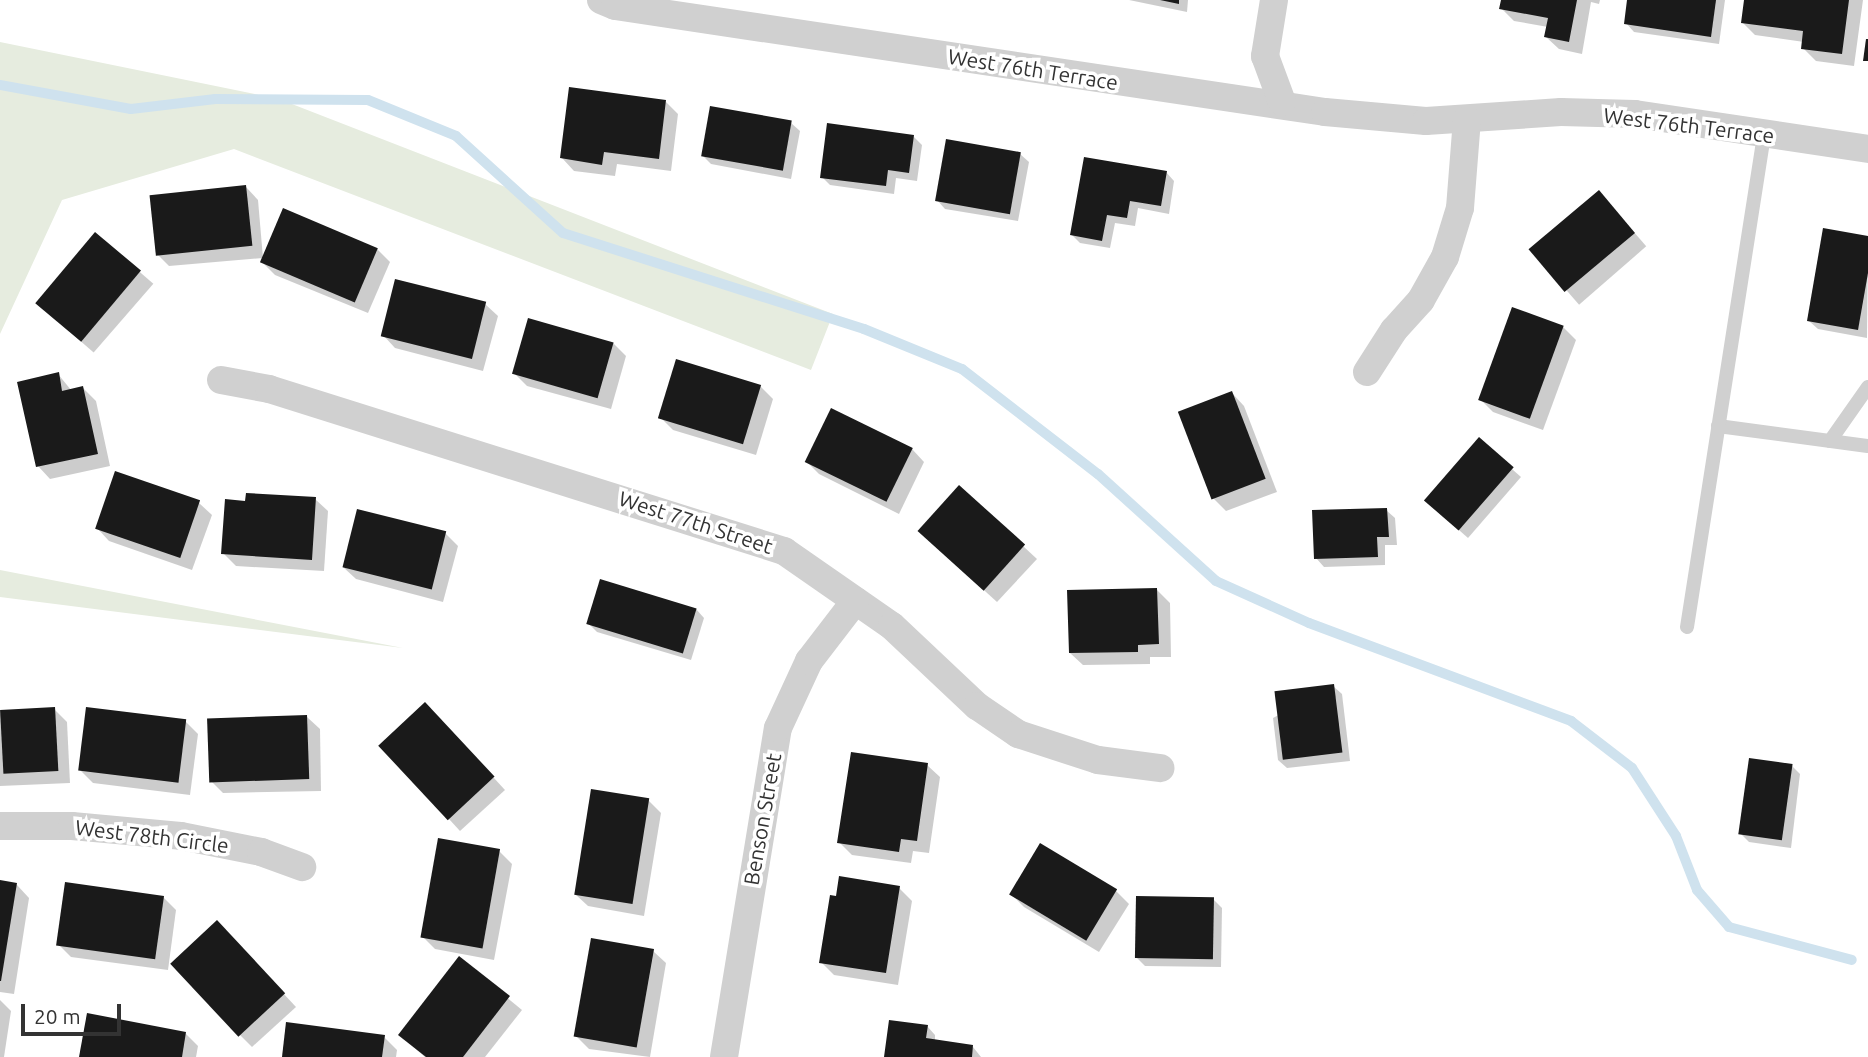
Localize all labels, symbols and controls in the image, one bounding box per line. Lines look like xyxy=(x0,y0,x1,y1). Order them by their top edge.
street label: West 76th Terrace xyxy=(946,43,1120,95)
street label: West 76th Terrace xyxy=(1602,102,1776,148)
street label: West 77th Street xyxy=(616,485,776,559)
street label: Benson Street xyxy=(738,751,786,887)
street label: West 78th Circle xyxy=(74,814,230,858)
scale bar xyxy=(24,990,124,1034)
text: 20 m xyxy=(34,1004,81,1028)

